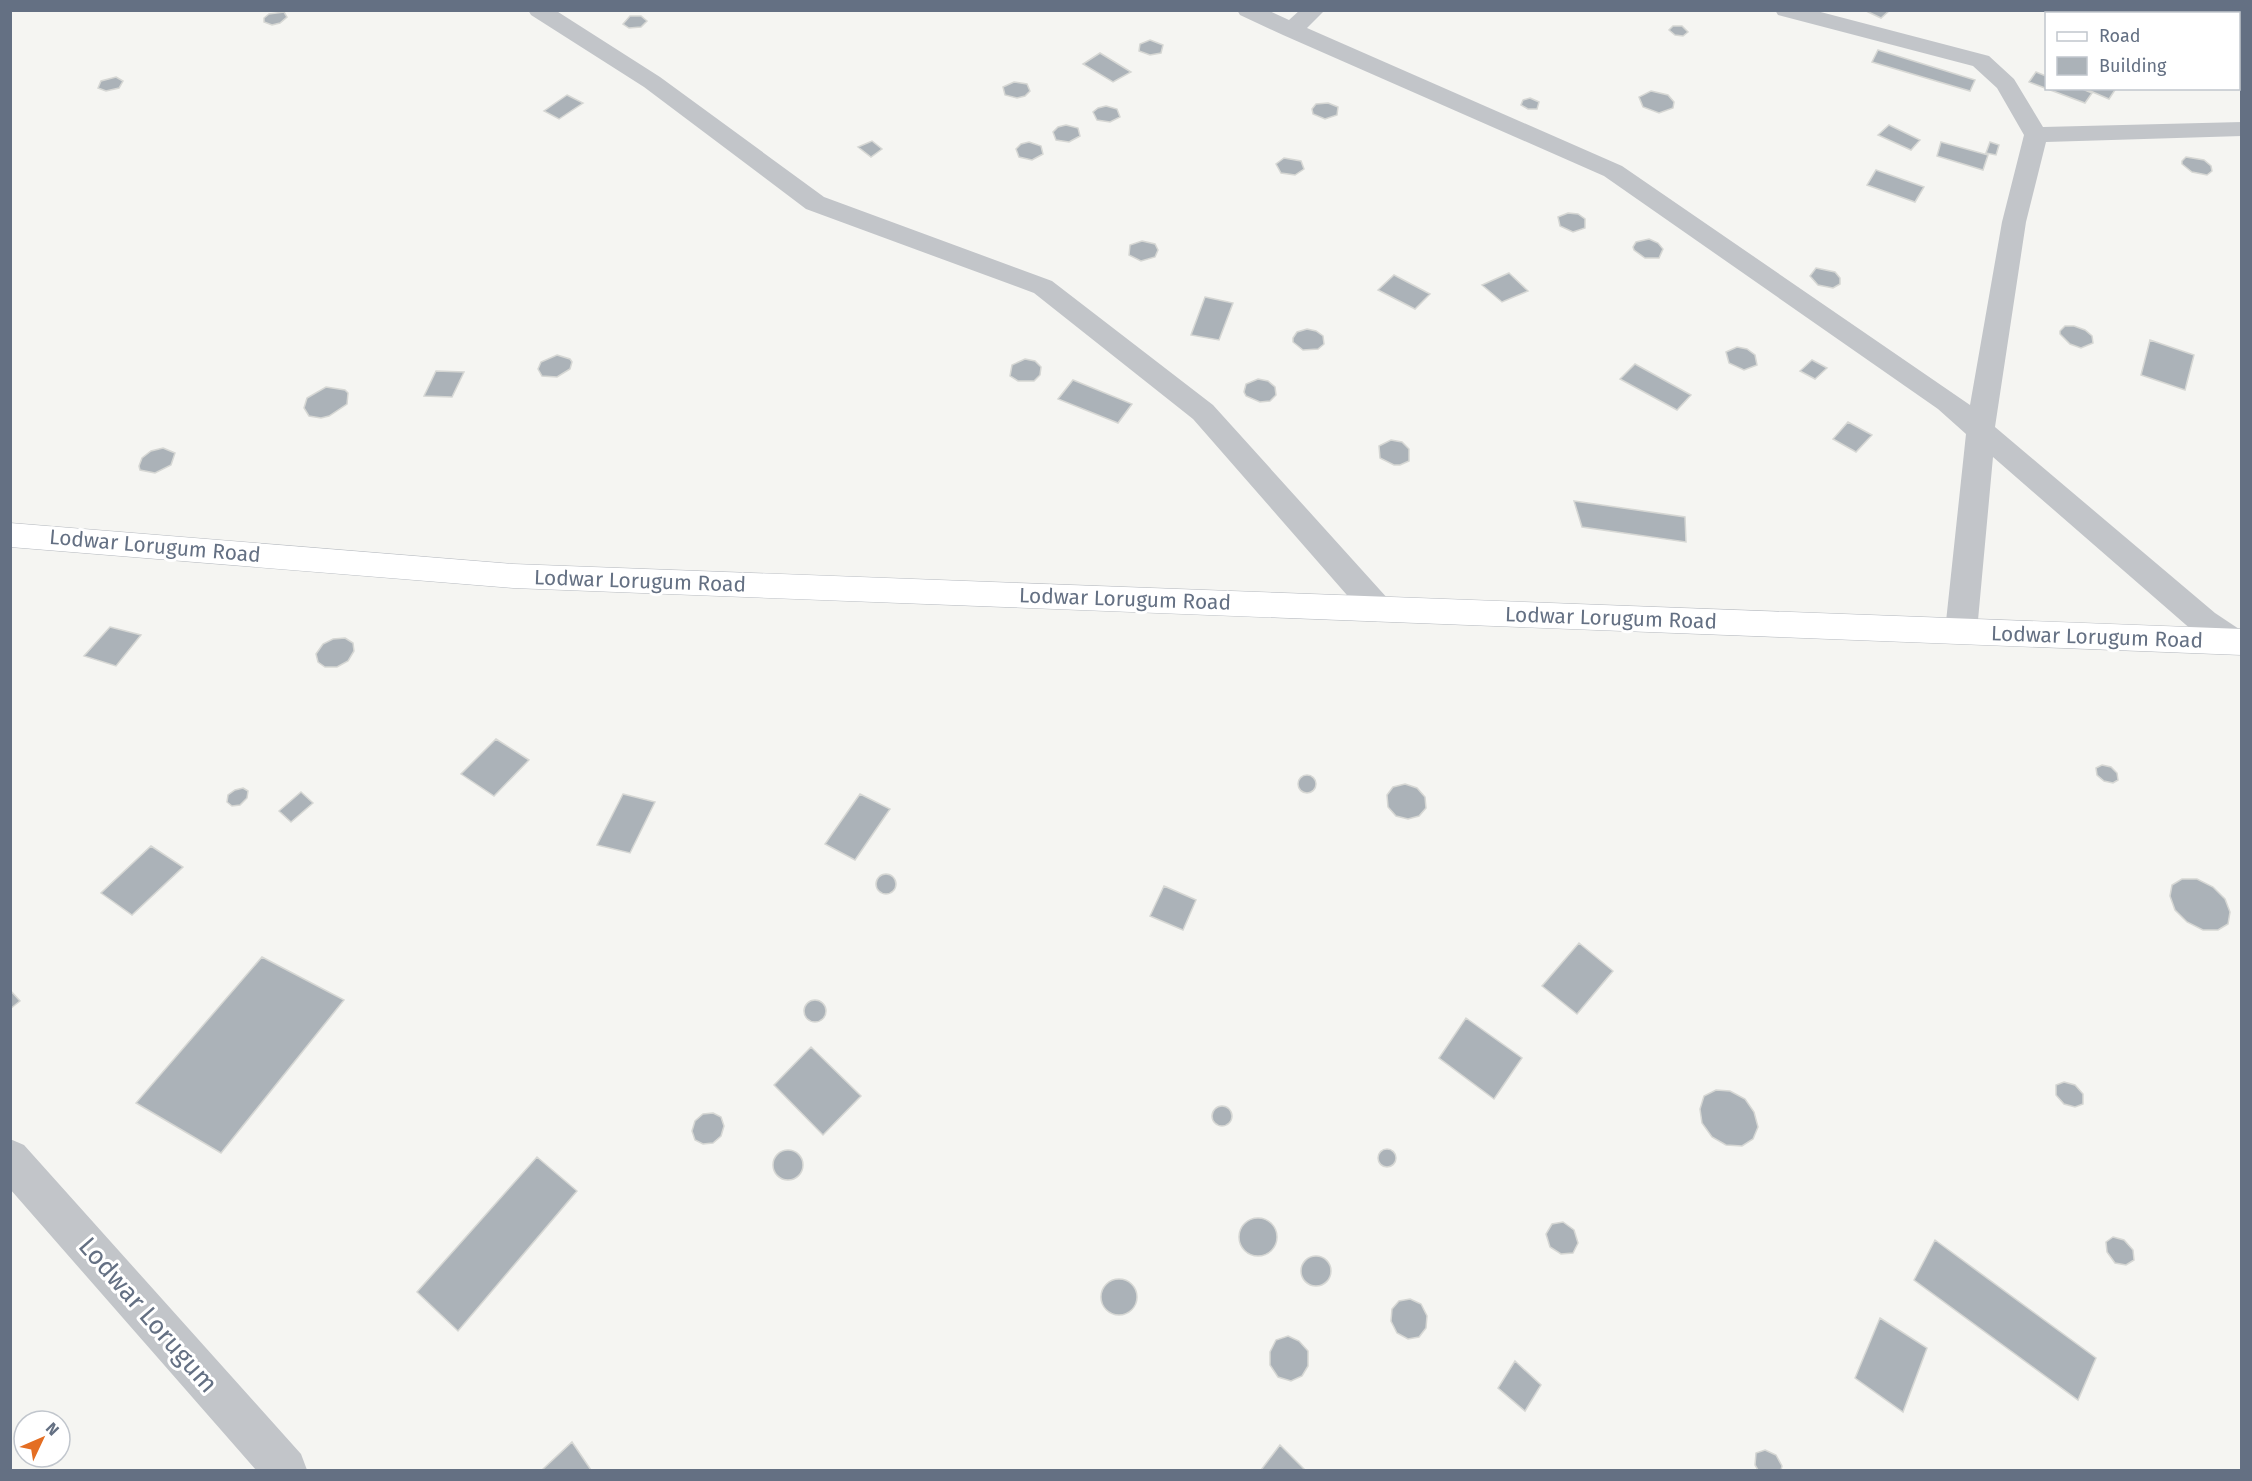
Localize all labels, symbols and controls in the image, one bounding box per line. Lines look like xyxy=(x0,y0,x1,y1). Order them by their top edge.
legend xyxy=(2045,12,2240,90)
text: Road xyxy=(2099,25,2141,47)
text: Building xyxy=(2099,55,2167,77)
street label: Lodwar Lorugum Road xyxy=(48,524,262,568)
street label: Lodwar Lorugum Road xyxy=(534,564,746,598)
street label: Lodwar Lorugum Road xyxy=(1019,582,1231,616)
street label: Lodwar Lorugum Road xyxy=(1505,601,1717,635)
street label: Lodwar Lorugum Road xyxy=(1991,620,2203,654)
street label: Lodwar Lorugum xyxy=(72,1231,224,1399)
north arrow xyxy=(12,1409,72,1469)
text: N xyxy=(42,1419,63,1439)

